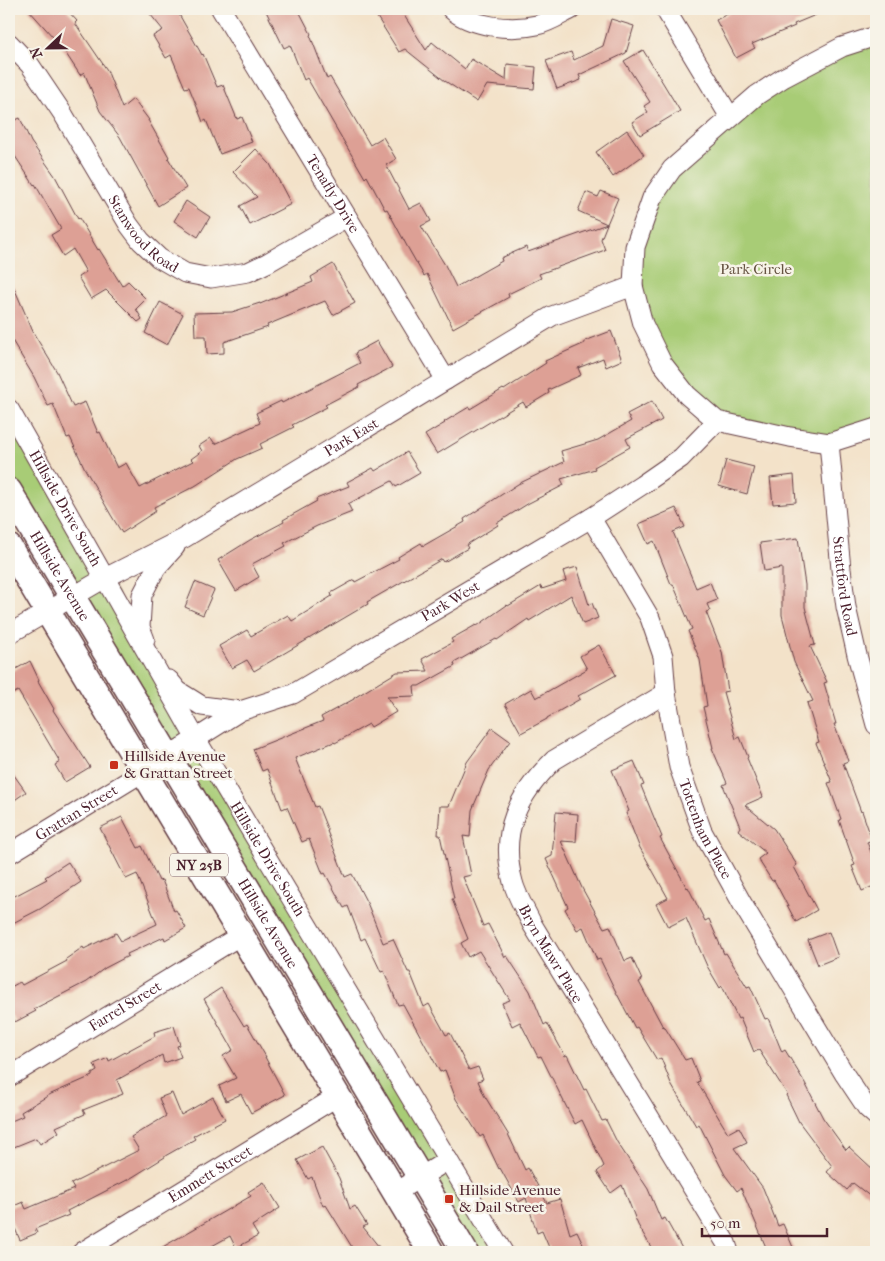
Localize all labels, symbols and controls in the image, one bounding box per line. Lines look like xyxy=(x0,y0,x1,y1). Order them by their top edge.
north arrow xyxy=(22,22,72,72)
text: N xyxy=(26,44,46,61)
street label: Tenafly Drive xyxy=(302,151,364,237)
street label: Stanwood Road xyxy=(104,192,183,277)
park label: Park Circle xyxy=(720,260,792,278)
street label: Park East xyxy=(321,414,382,460)
street label: Hillside Drive South xyxy=(25,447,106,570)
street label: Hillside Avenue xyxy=(26,528,94,625)
street label: Strattford Road xyxy=(829,536,861,638)
street label: Park West xyxy=(418,576,483,625)
place label: Hillside Avenue & Grattan Street xyxy=(124,747,233,782)
marker: Hillside Avenue & Grattan Street xyxy=(108,759,120,771)
street label: Tottenham Place xyxy=(675,776,736,883)
street label: Grattan Street xyxy=(32,780,121,845)
street label: Hillside Drive South xyxy=(226,798,309,920)
road number: NY 25B xyxy=(170,854,228,876)
street label: Hillside Avenue xyxy=(234,875,302,972)
street label: Bryn Mawr Place xyxy=(515,901,587,1007)
street label: Farrel Street xyxy=(85,977,165,1035)
street label: Emmett Street xyxy=(165,1141,256,1206)
place label: Hillside Avenue & Dail Street xyxy=(459,1181,561,1216)
marker: Hillside Avenue & Dail Street xyxy=(443,1193,455,1205)
scale bar xyxy=(702,1206,828,1238)
text: 50 m xyxy=(710,1214,741,1232)

